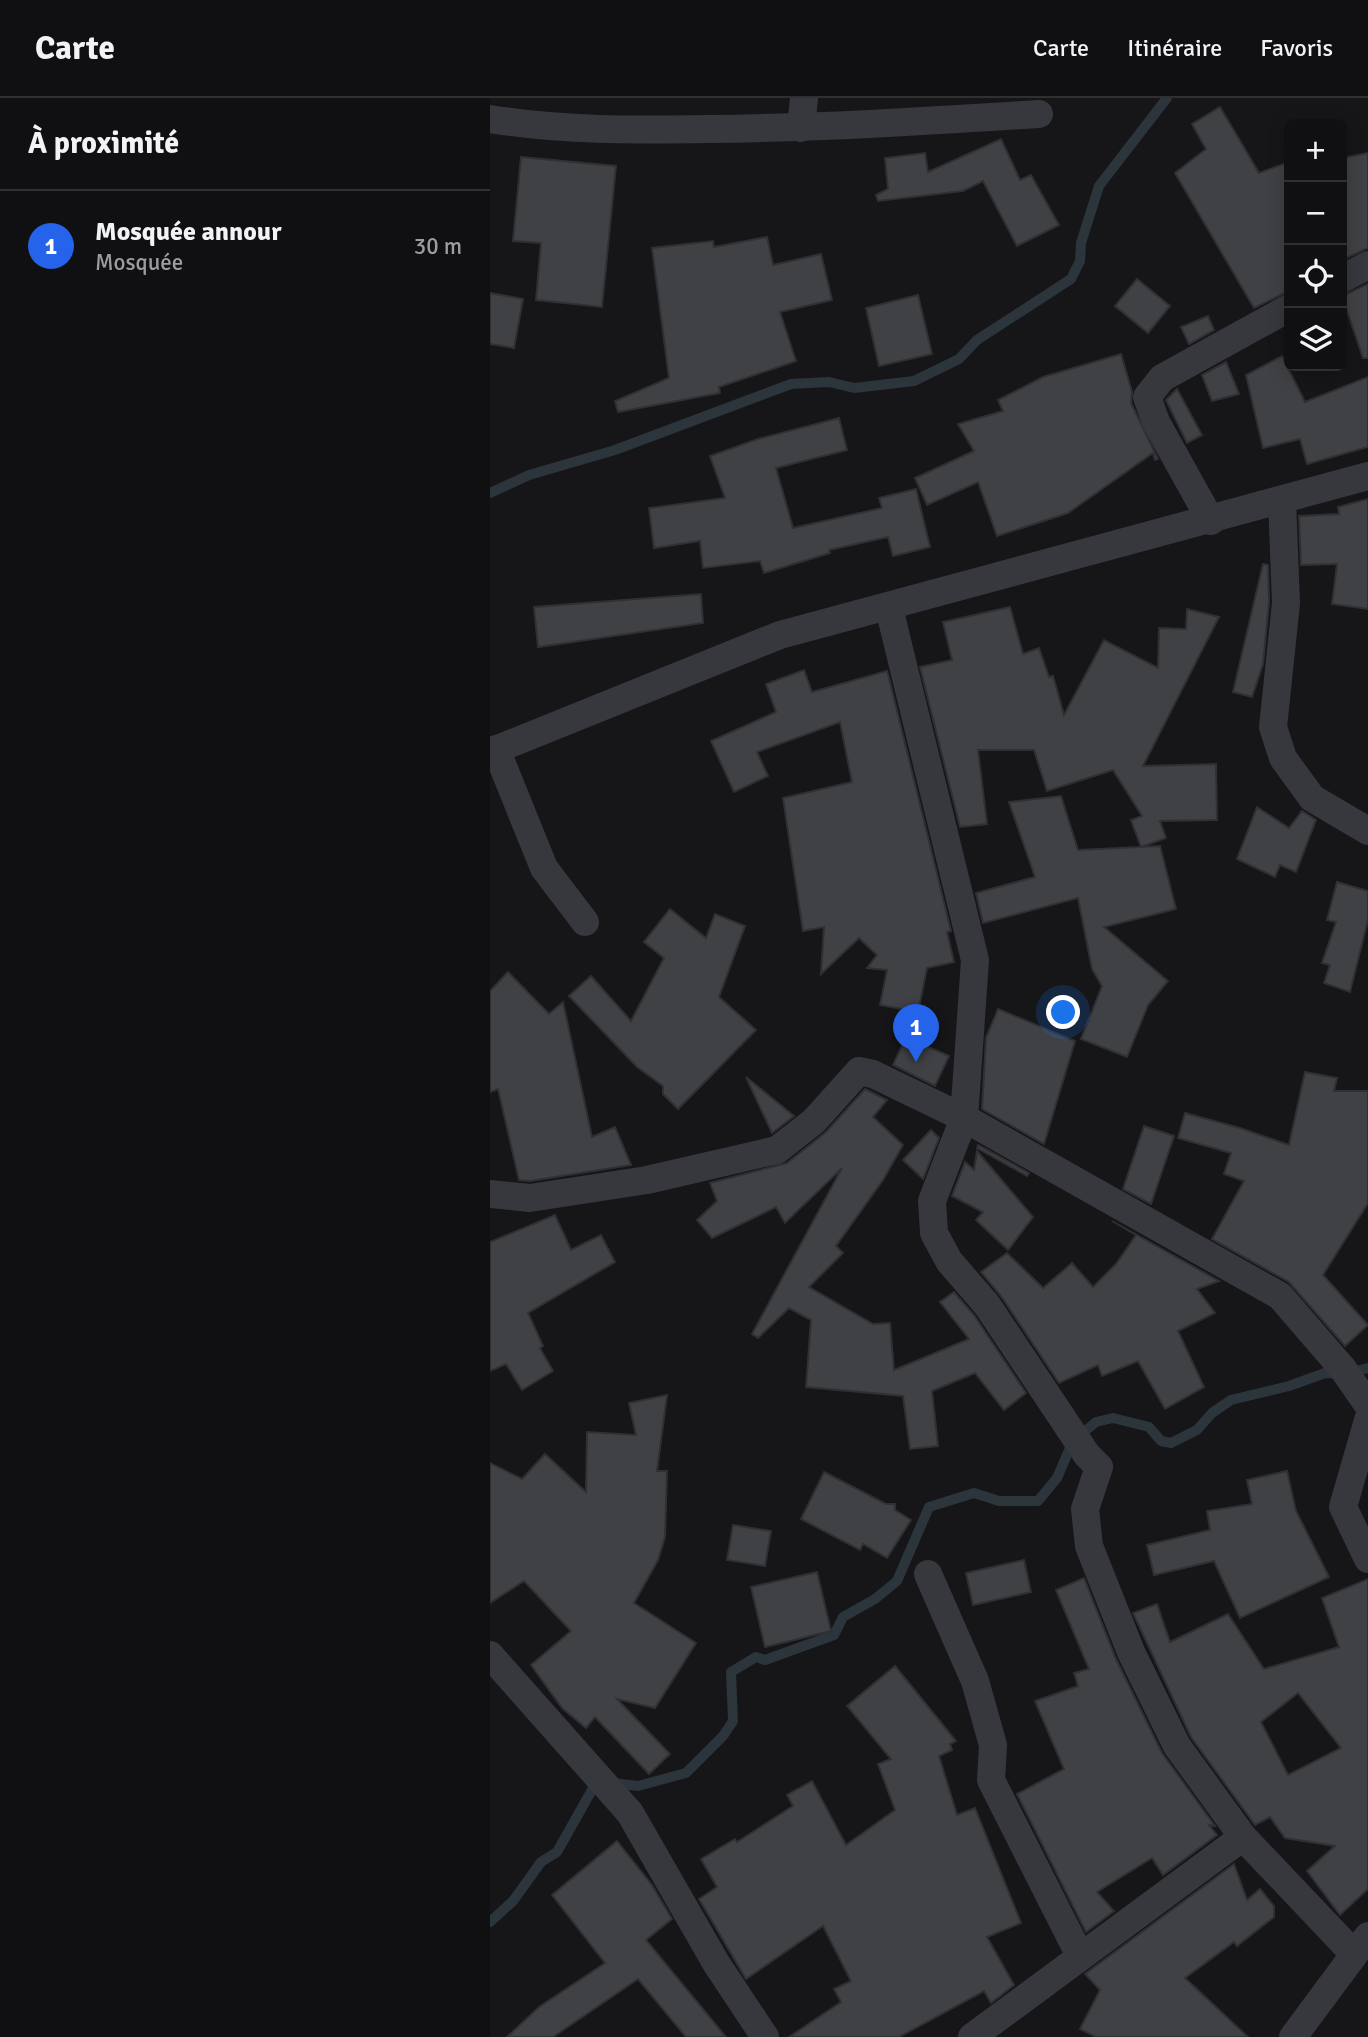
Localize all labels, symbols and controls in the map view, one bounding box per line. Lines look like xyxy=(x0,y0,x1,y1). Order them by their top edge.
text: Carte xyxy=(35,28,115,69)
text: Carte xyxy=(1033,33,1089,63)
text: Itinéraire xyxy=(1127,33,1222,63)
text: Favoris xyxy=(1260,33,1333,63)
map controls xyxy=(1284,119,1347,371)
button: + xyxy=(1284,119,1347,182)
text: À proximité xyxy=(28,125,179,162)
button: − xyxy=(1284,182,1347,245)
text: Mosquée annour xyxy=(95,216,281,248)
text: 1 xyxy=(45,232,57,261)
text: 30 m xyxy=(414,232,462,261)
button: locate xyxy=(1284,245,1347,308)
text: Mosquée xyxy=(95,248,183,277)
button: layers xyxy=(1284,308,1347,371)
your location xyxy=(1046,995,1080,1029)
pin: 1 xyxy=(893,1004,939,1062)

